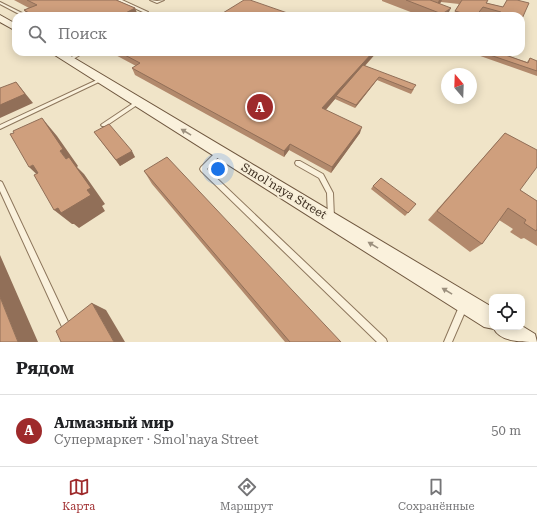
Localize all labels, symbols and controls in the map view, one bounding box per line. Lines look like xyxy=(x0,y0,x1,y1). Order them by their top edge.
search box xyxy=(12,12,525,56)
icon: search xyxy=(26,23,48,45)
text: Поиск xyxy=(58,25,107,43)
north arrow xyxy=(441,68,477,104)
pin: A xyxy=(247,92,273,122)
one-way arrow xyxy=(180,128,192,135)
your location xyxy=(208,159,228,179)
street label: Smol'naya Street xyxy=(239,160,330,222)
one-way arrow xyxy=(367,242,379,249)
one-way arrow xyxy=(441,287,453,294)
map controls xyxy=(489,294,525,330)
button: locate xyxy=(489,294,525,330)
text: Рядом xyxy=(16,358,74,378)
text: Алмазный мир xyxy=(54,414,174,432)
text: A xyxy=(24,423,34,438)
text: 50 m xyxy=(491,423,521,438)
text: Супермаркет · Smol'naya Street xyxy=(54,432,259,447)
tab: Карта xyxy=(62,476,95,513)
tab: Маршрут xyxy=(220,476,273,513)
tab: Сохранённые xyxy=(398,476,475,513)

